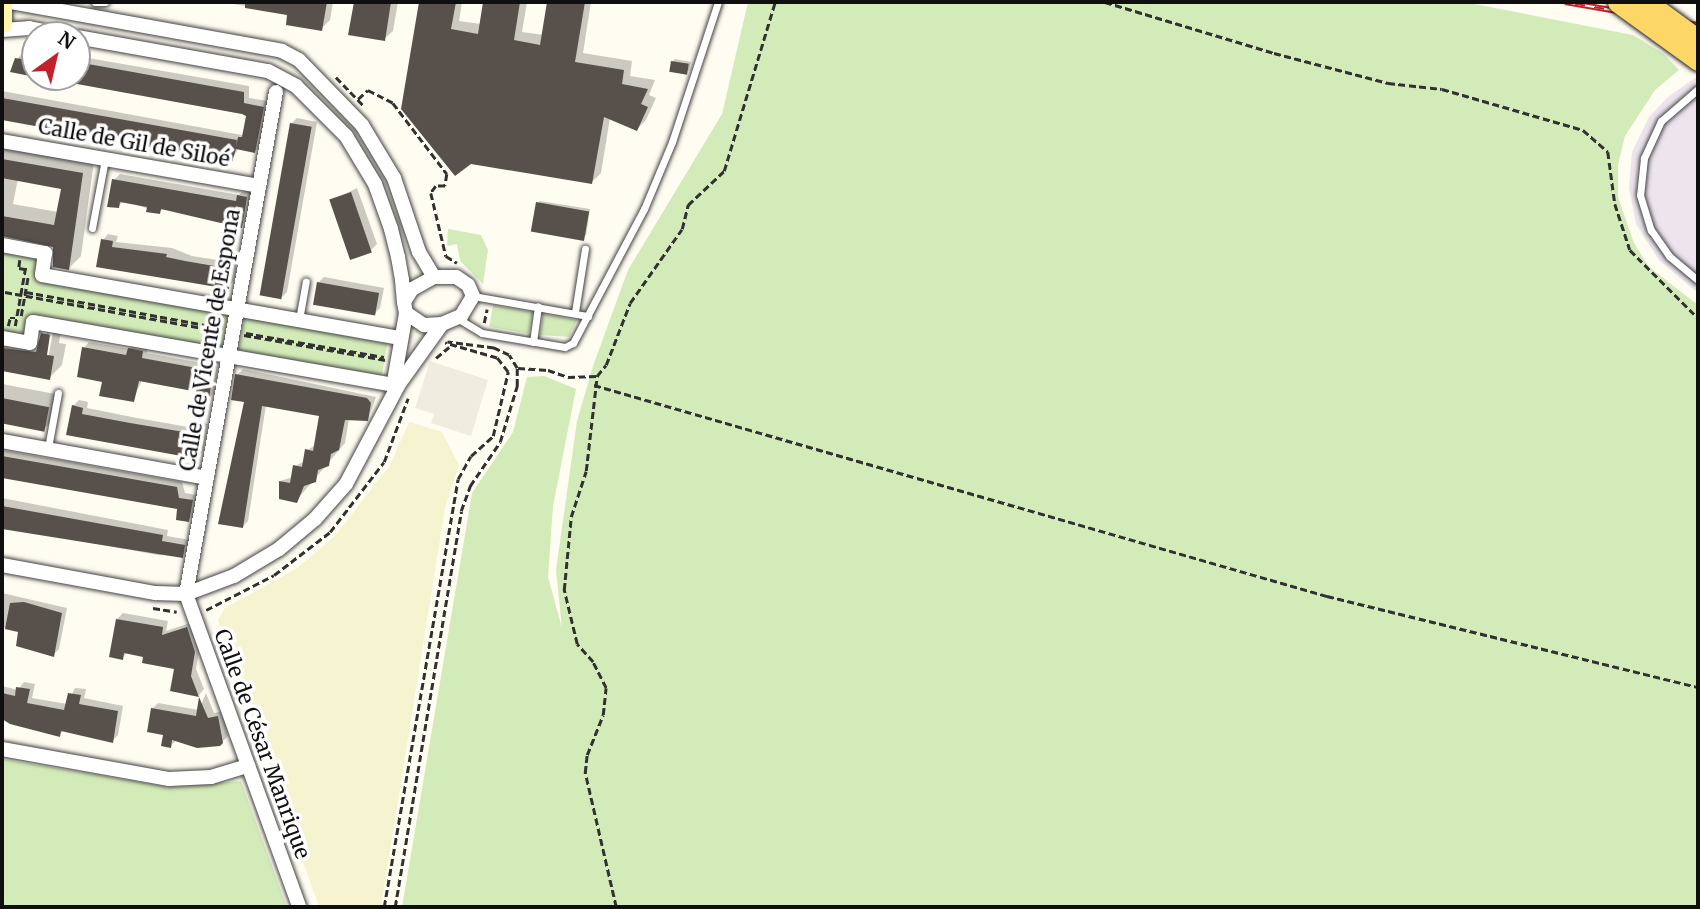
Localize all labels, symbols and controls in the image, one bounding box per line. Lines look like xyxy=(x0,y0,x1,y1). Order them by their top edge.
north arrow xyxy=(21,21,91,91)
text: N xyxy=(54,26,80,54)
street label: Calle de Gil de Siloé xyxy=(36,114,232,172)
street label: Calle de Vicente de Espona xyxy=(175,207,245,473)
street label: Calle de César Manrique xyxy=(209,626,315,862)

